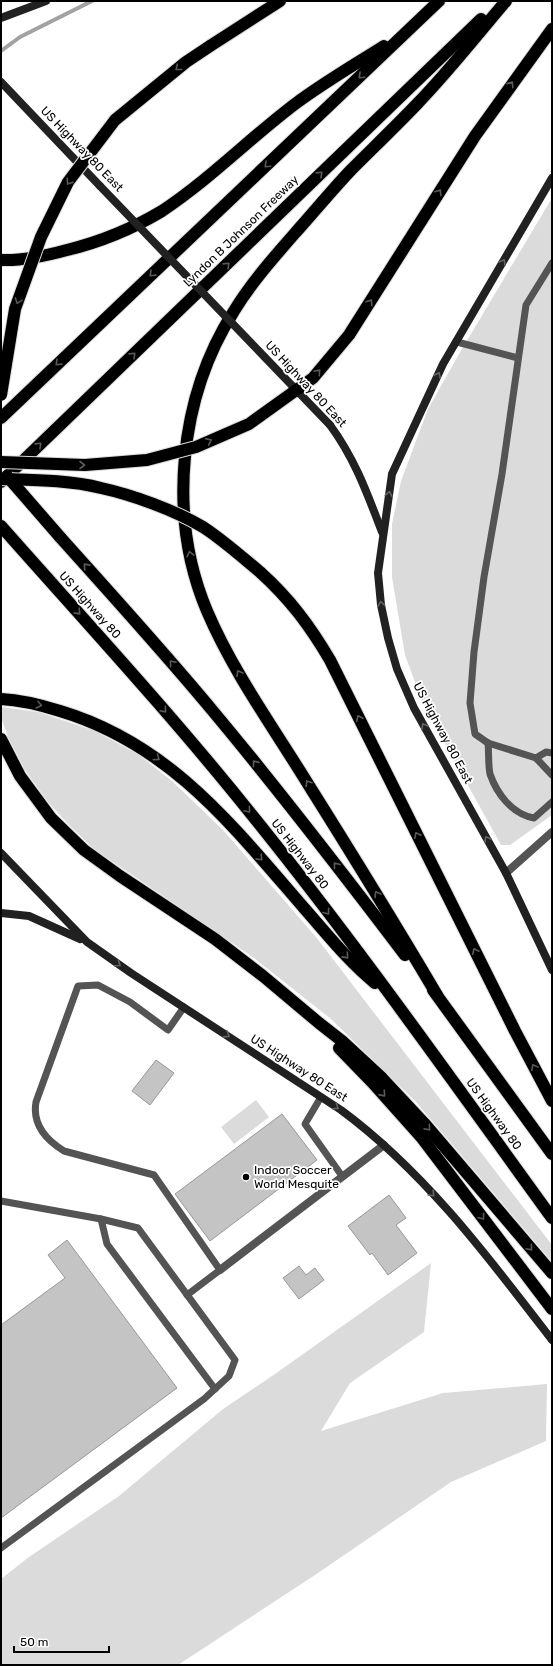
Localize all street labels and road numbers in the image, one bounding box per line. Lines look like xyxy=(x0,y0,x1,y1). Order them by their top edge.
street label: US Highway 80 East xyxy=(38,104,126,195)
street label: Lyndon B Johnson Freeway xyxy=(181,172,302,290)
street label: US Highway 80 East xyxy=(262,338,350,430)
street label: US Highway 80 xyxy=(56,569,124,641)
street label: US Highway 80 East xyxy=(410,680,476,786)
street label: US Highway 80 xyxy=(268,816,332,892)
street label: US Highway 80 East xyxy=(248,1031,350,1105)
street label: US Highway 80 xyxy=(463,1075,525,1153)

